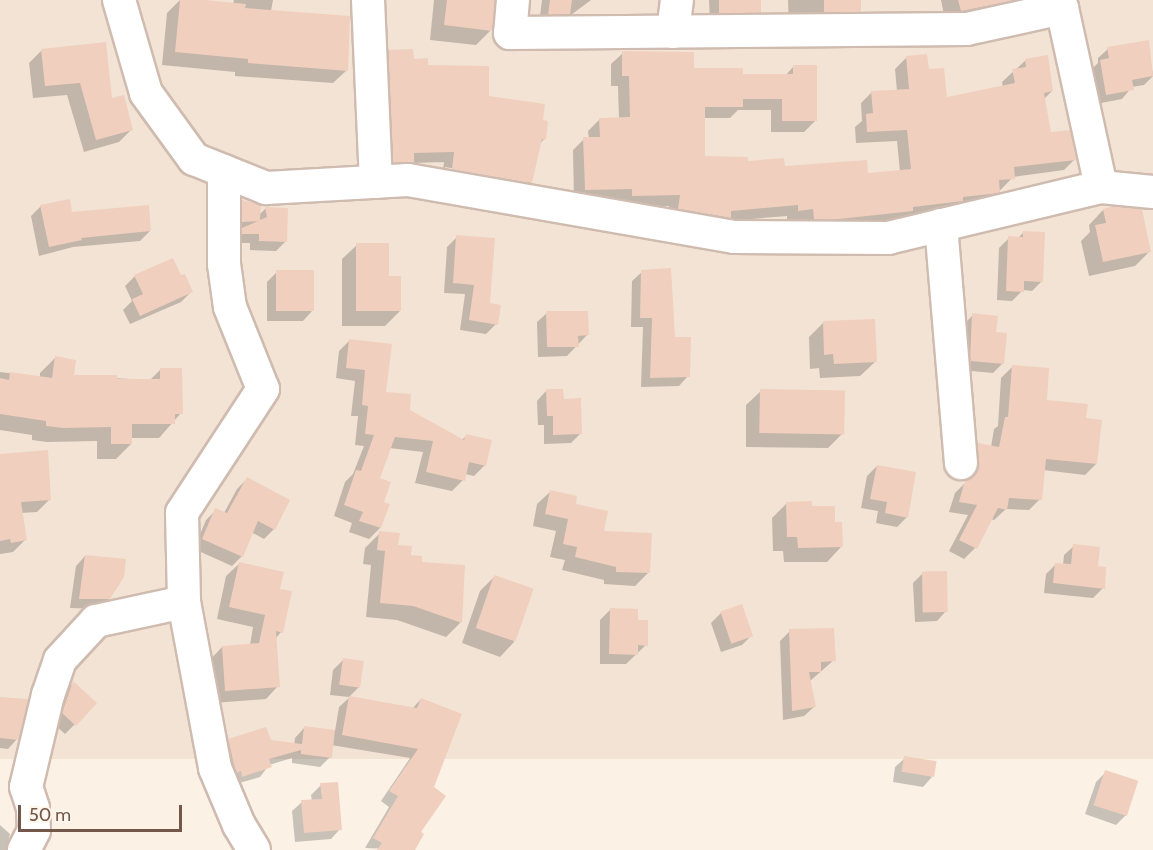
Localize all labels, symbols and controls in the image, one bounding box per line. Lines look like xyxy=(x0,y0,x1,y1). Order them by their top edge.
scale bar xyxy=(21,793,184,831)
text: 50 m xyxy=(29,804,71,826)

